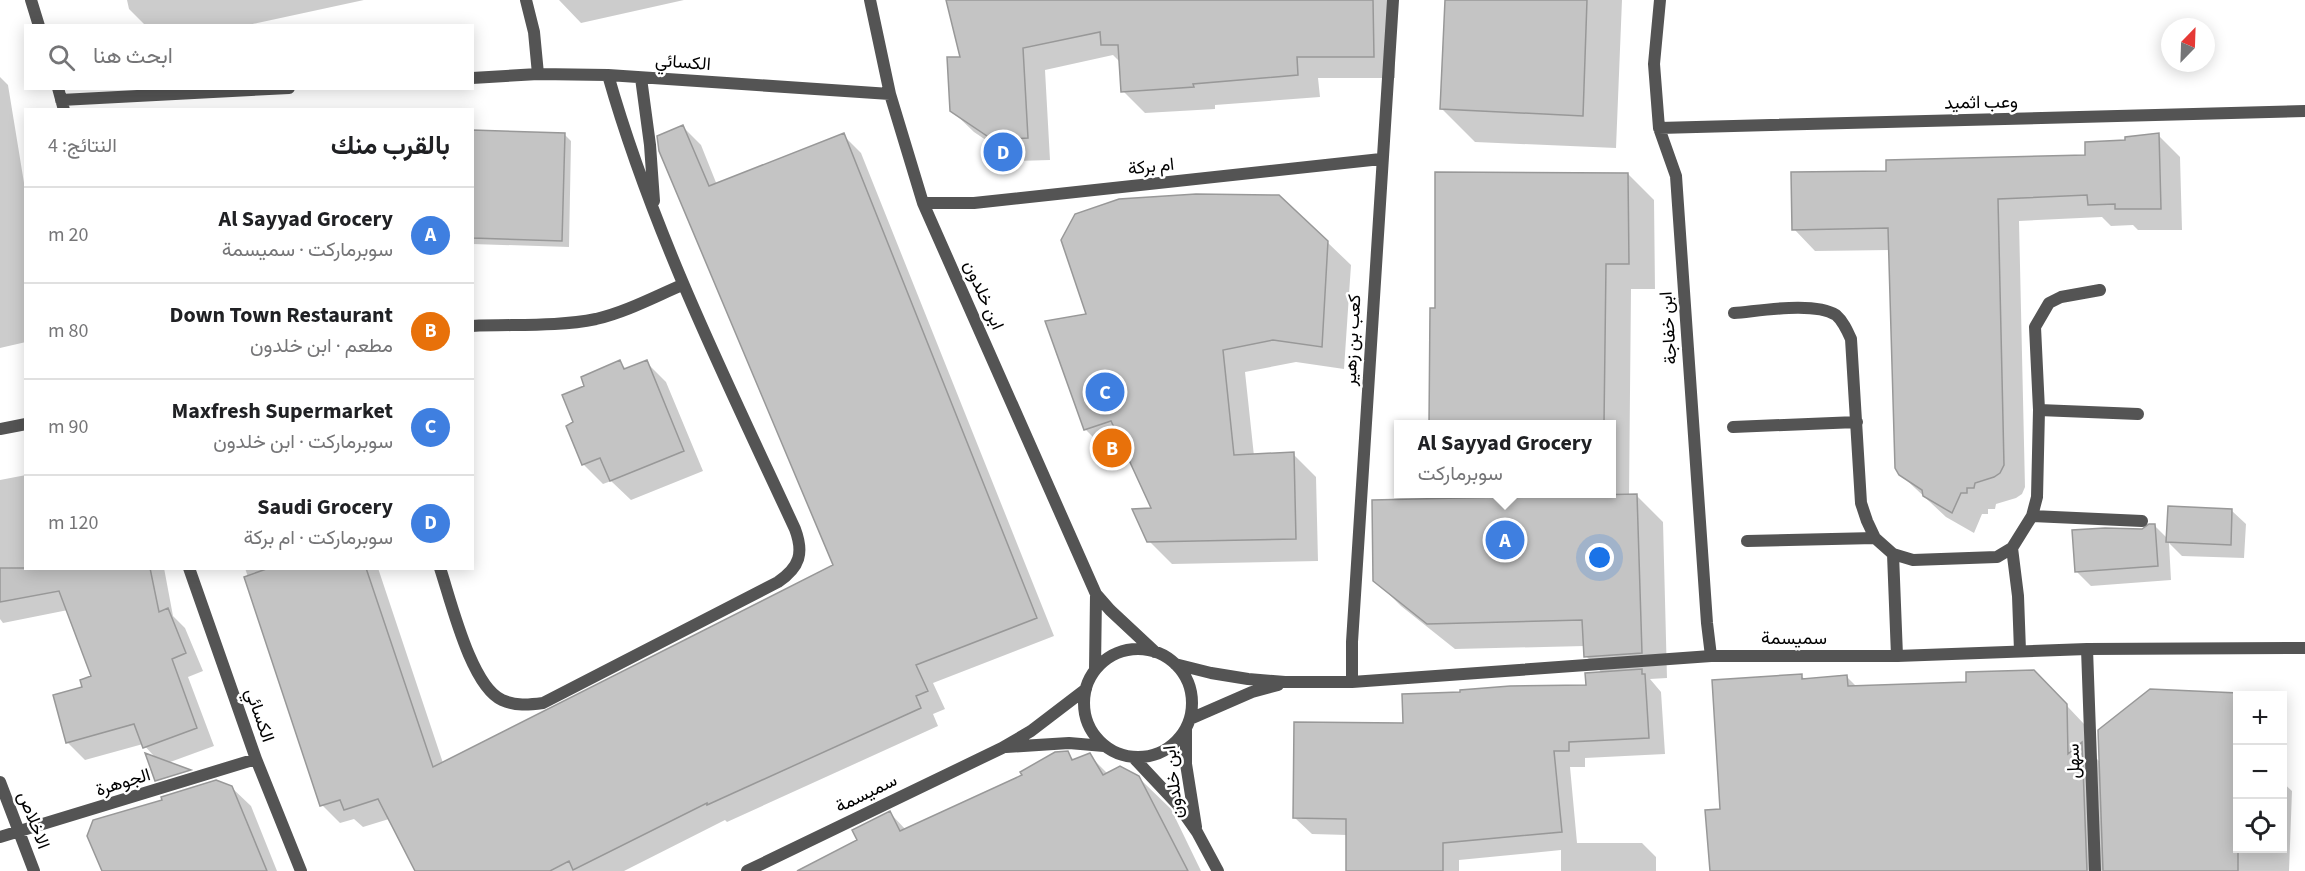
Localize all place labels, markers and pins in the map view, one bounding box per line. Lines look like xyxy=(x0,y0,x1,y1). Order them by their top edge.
pin: D xyxy=(984,130,1022,174)
pin: C xyxy=(1086,370,1124,414)
pin: B xyxy=(1092,426,1132,470)
pin: A xyxy=(1486,518,1524,562)

